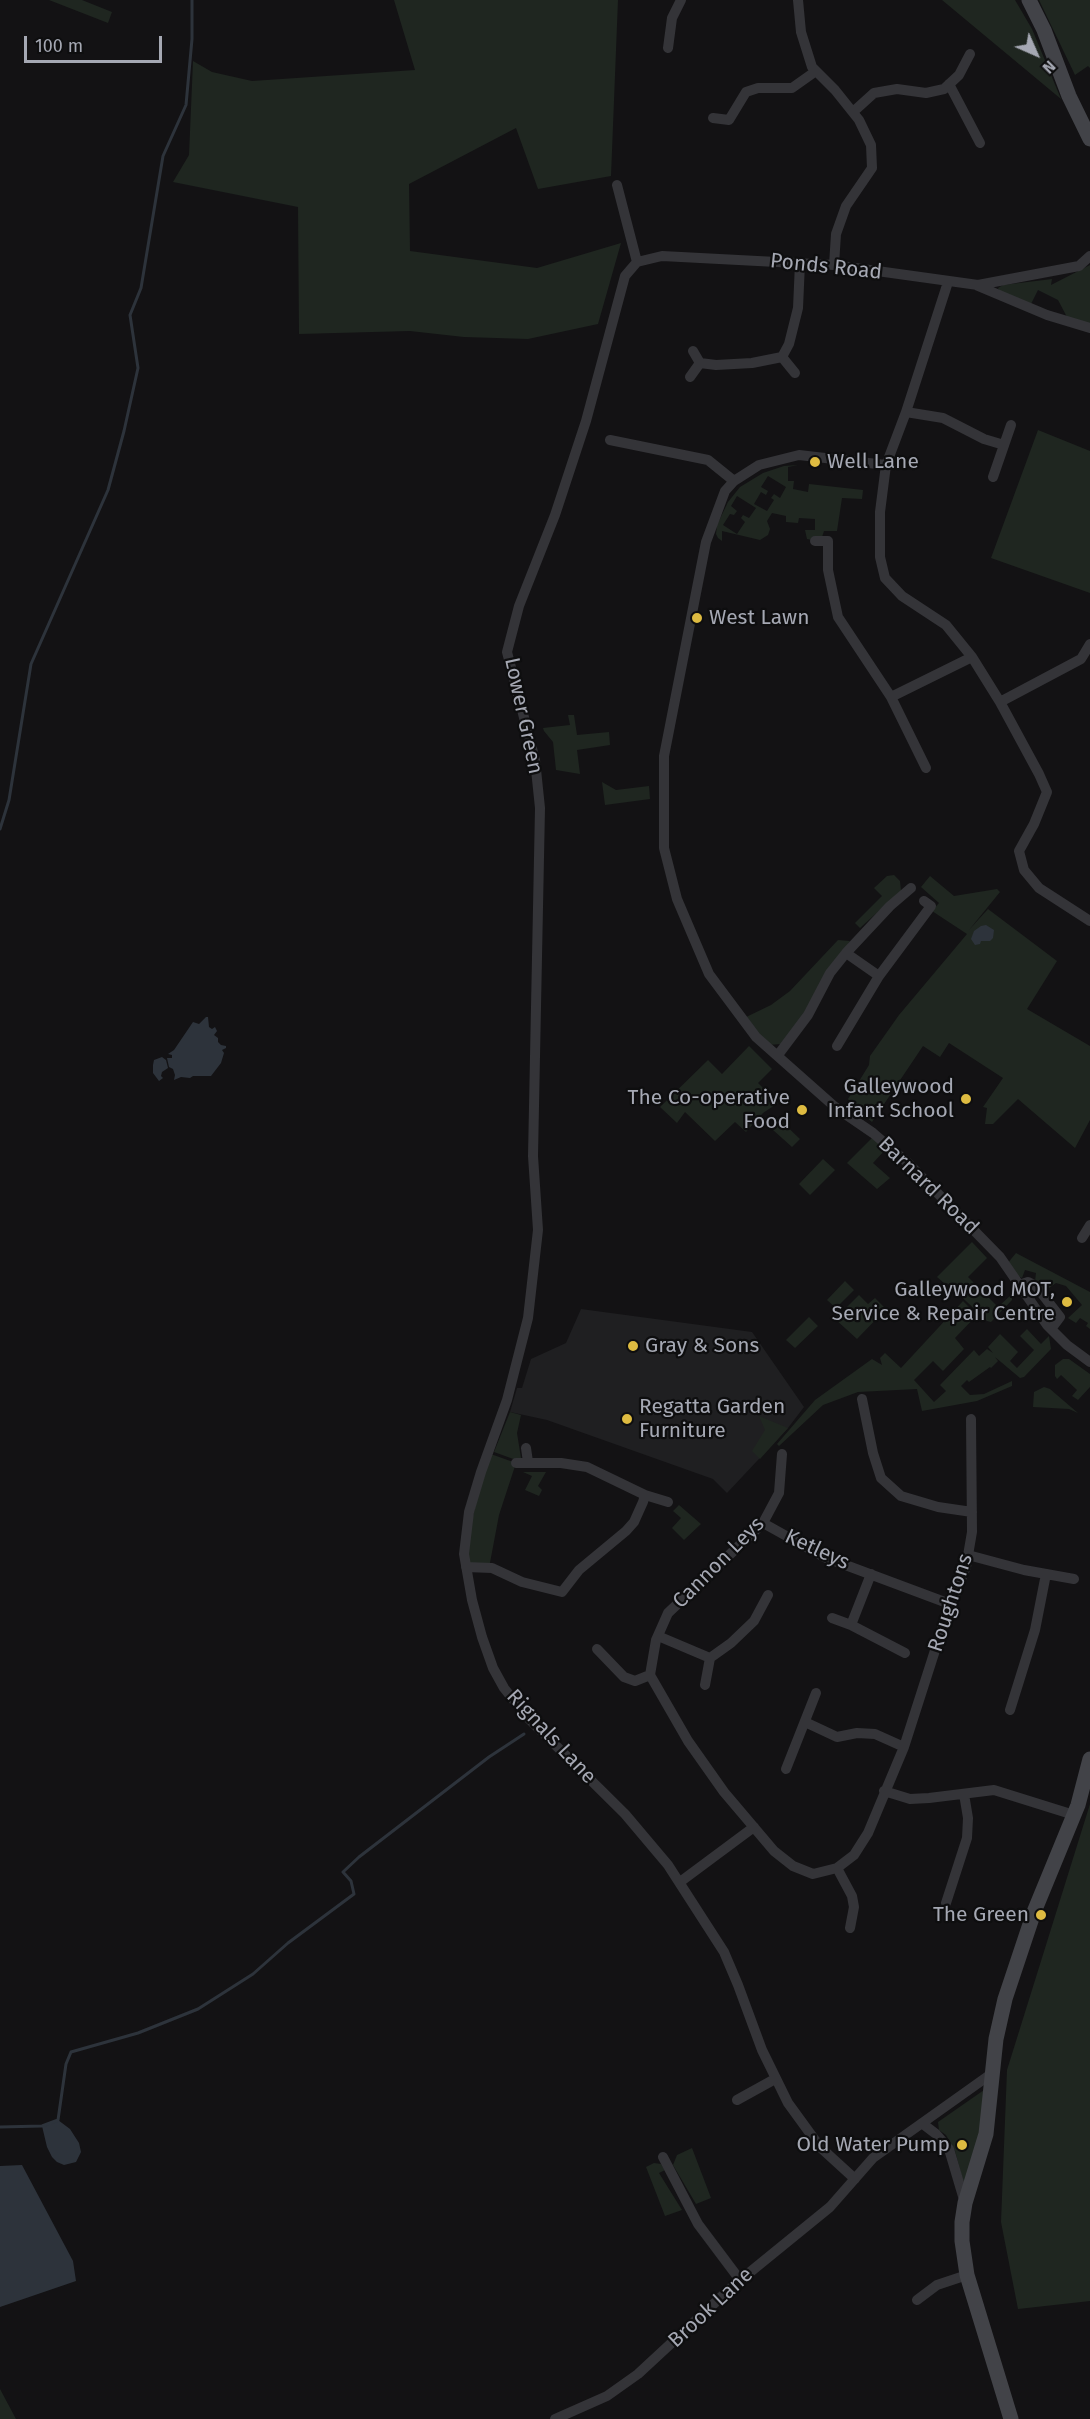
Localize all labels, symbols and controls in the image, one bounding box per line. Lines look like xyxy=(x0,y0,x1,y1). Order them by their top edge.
scale bar xyxy=(27,24,165,62)
north arrow xyxy=(1006,24,1066,84)
text: 100 m xyxy=(35,35,83,57)
text: N xyxy=(1039,57,1060,78)
street label: Ponds Road xyxy=(769,249,883,285)
place label: Well Lane xyxy=(827,449,919,475)
marker: Well Lane xyxy=(808,455,822,469)
place label: West Lawn xyxy=(709,605,809,631)
marker: West Lawn xyxy=(690,611,704,625)
street label: Lower Green xyxy=(498,656,548,776)
place label: Galleywood Infant School xyxy=(828,1074,954,1124)
place label: The Co-operative Food xyxy=(628,1085,790,1135)
marker: Galleywood Infant School xyxy=(959,1092,973,1106)
marker: The Co-operative Food xyxy=(795,1103,809,1117)
street label: Barnard Road xyxy=(872,1132,984,1240)
place label: Galleywood MOT, Service & Repair Centre xyxy=(832,1277,1055,1327)
marker: Galleywood MOT, Service & Repair Centre xyxy=(1060,1295,1074,1309)
place label: Gray & Sons xyxy=(645,1333,759,1359)
marker: Gray & Sons xyxy=(626,1339,640,1353)
place label: Regatta Garden Furniture xyxy=(639,1394,785,1444)
marker: Regatta Garden Furniture xyxy=(620,1412,634,1426)
street label: Cannon Leys xyxy=(668,1512,770,1614)
street label: Ketleys xyxy=(781,1524,853,1576)
street label: Roughtons xyxy=(923,1551,979,1655)
street label: Rignals Lane xyxy=(501,1685,601,1789)
place label: The Green xyxy=(933,1902,1029,1928)
marker: The Green xyxy=(1034,1908,1048,1922)
place label: Old Water Pump xyxy=(796,2132,950,2158)
marker: Old Water Pump xyxy=(955,2138,969,2152)
street label: Brook Lane xyxy=(663,2262,759,2354)

